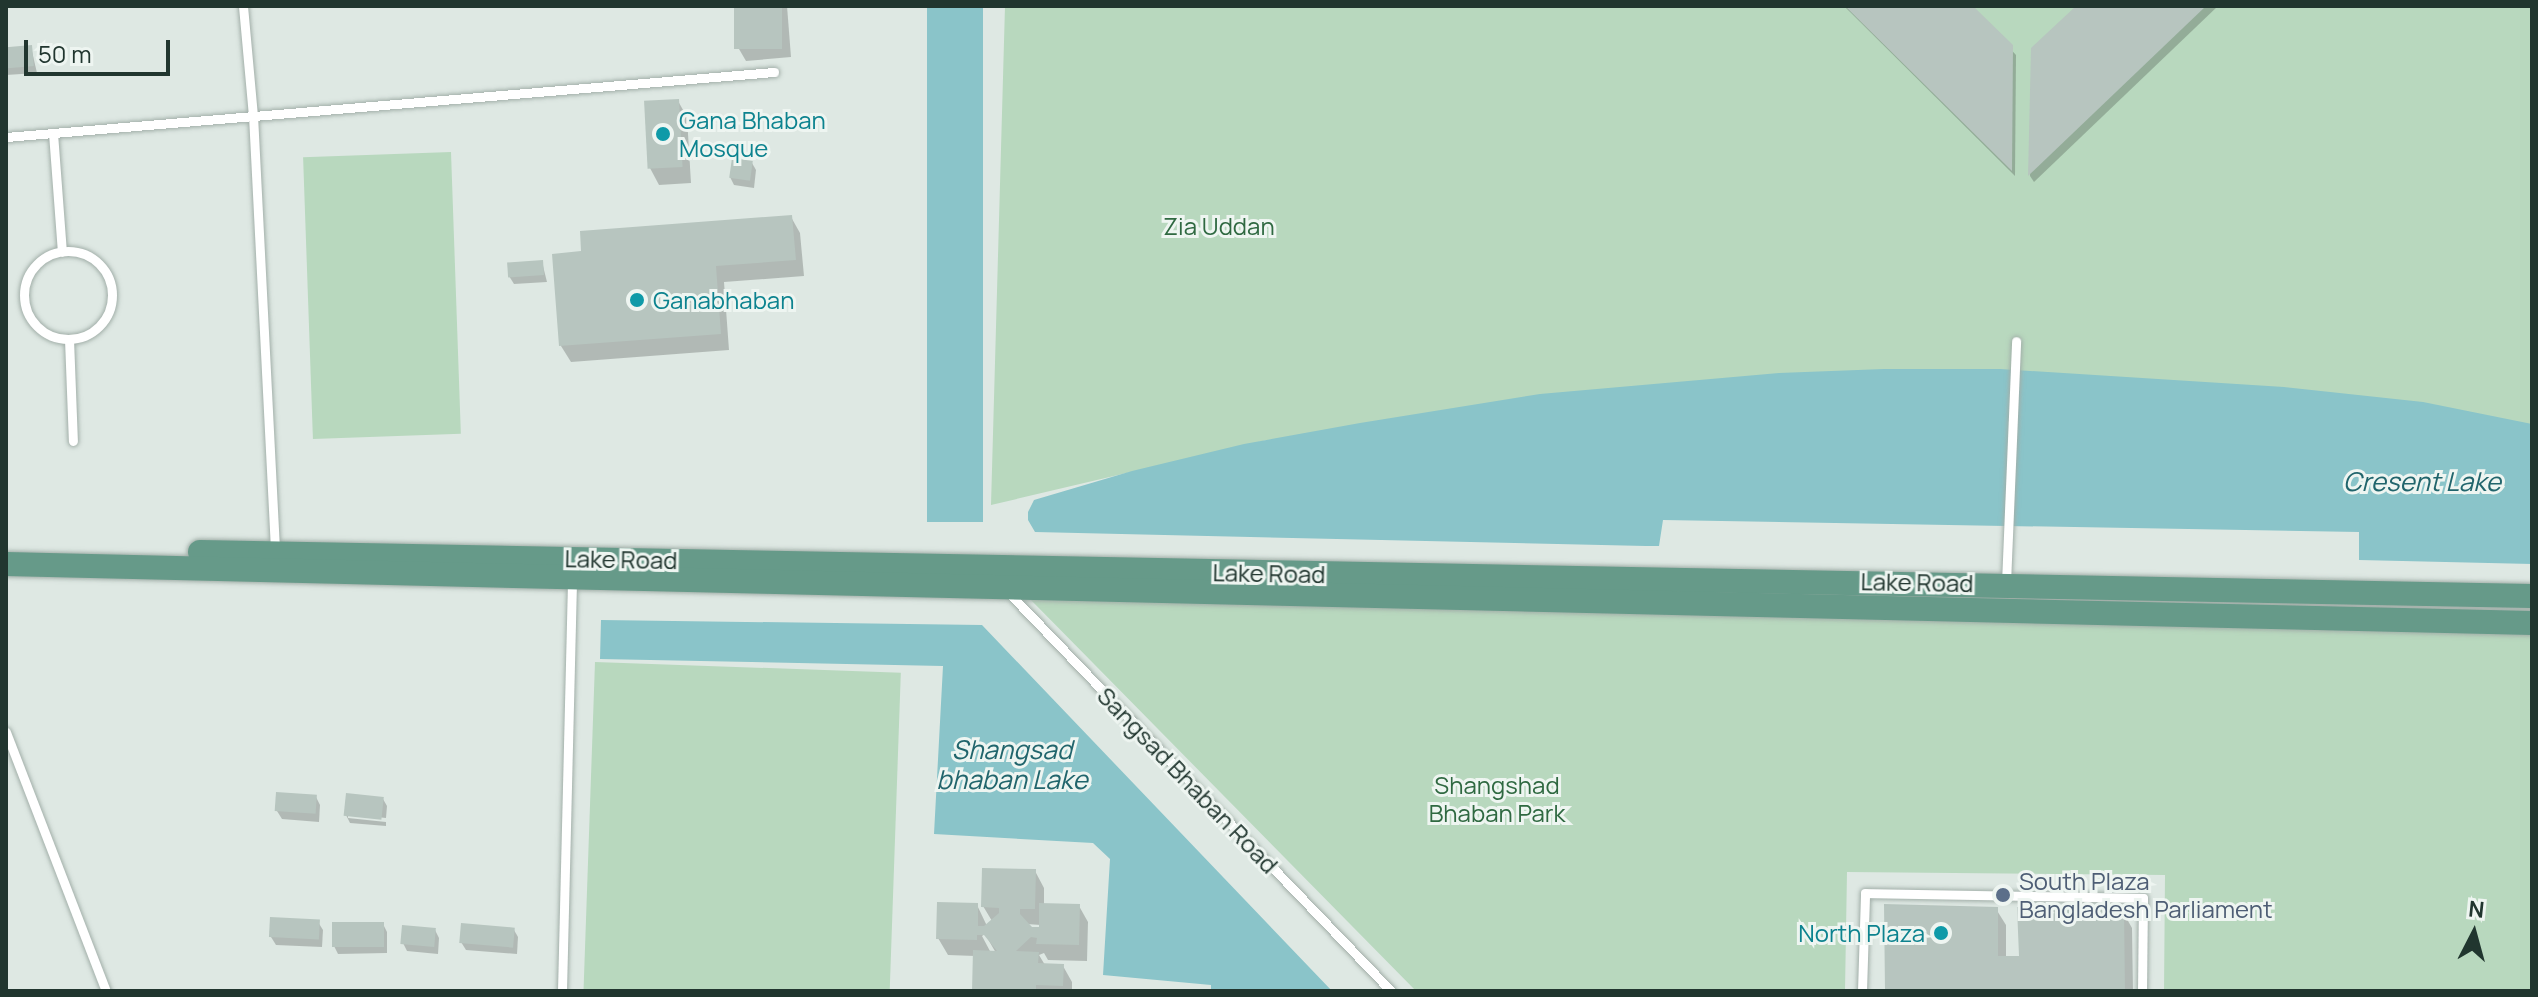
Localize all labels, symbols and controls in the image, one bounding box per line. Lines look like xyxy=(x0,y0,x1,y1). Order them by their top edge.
scale bar xyxy=(28,24,174,74)
text: 50 m xyxy=(38,37,92,70)
place label: Gana Bhaban Mosque xyxy=(679,106,826,162)
marker: Gana Bhaban Mosque xyxy=(654,125,672,143)
park label: Zia Uddan xyxy=(1163,212,1275,240)
place label: Ganabhaban xyxy=(653,286,794,314)
marker: Ganabhaban xyxy=(628,291,646,309)
water label: Cresent Lake xyxy=(2343,466,2501,498)
street label: Lake Road xyxy=(564,544,678,574)
street label: Lake Road xyxy=(1212,558,1326,588)
street label: Lake Road xyxy=(1860,567,1974,597)
street label: Sangsad Bhaban Road xyxy=(1092,681,1284,879)
water label: Shangsad bhaban Lake xyxy=(936,734,1088,796)
park label: Shangshad Bhaban Park xyxy=(1429,771,1565,827)
place label: South Plaza Bangladesh Parliament xyxy=(2019,867,2273,923)
marker: South Plaza Bangladesh Parliament xyxy=(1994,886,2012,904)
north arrow xyxy=(2434,893,2514,973)
text: N xyxy=(2467,893,2486,925)
place label: North Plaza xyxy=(1798,919,1925,947)
marker: North Plaza xyxy=(1932,924,1950,942)

